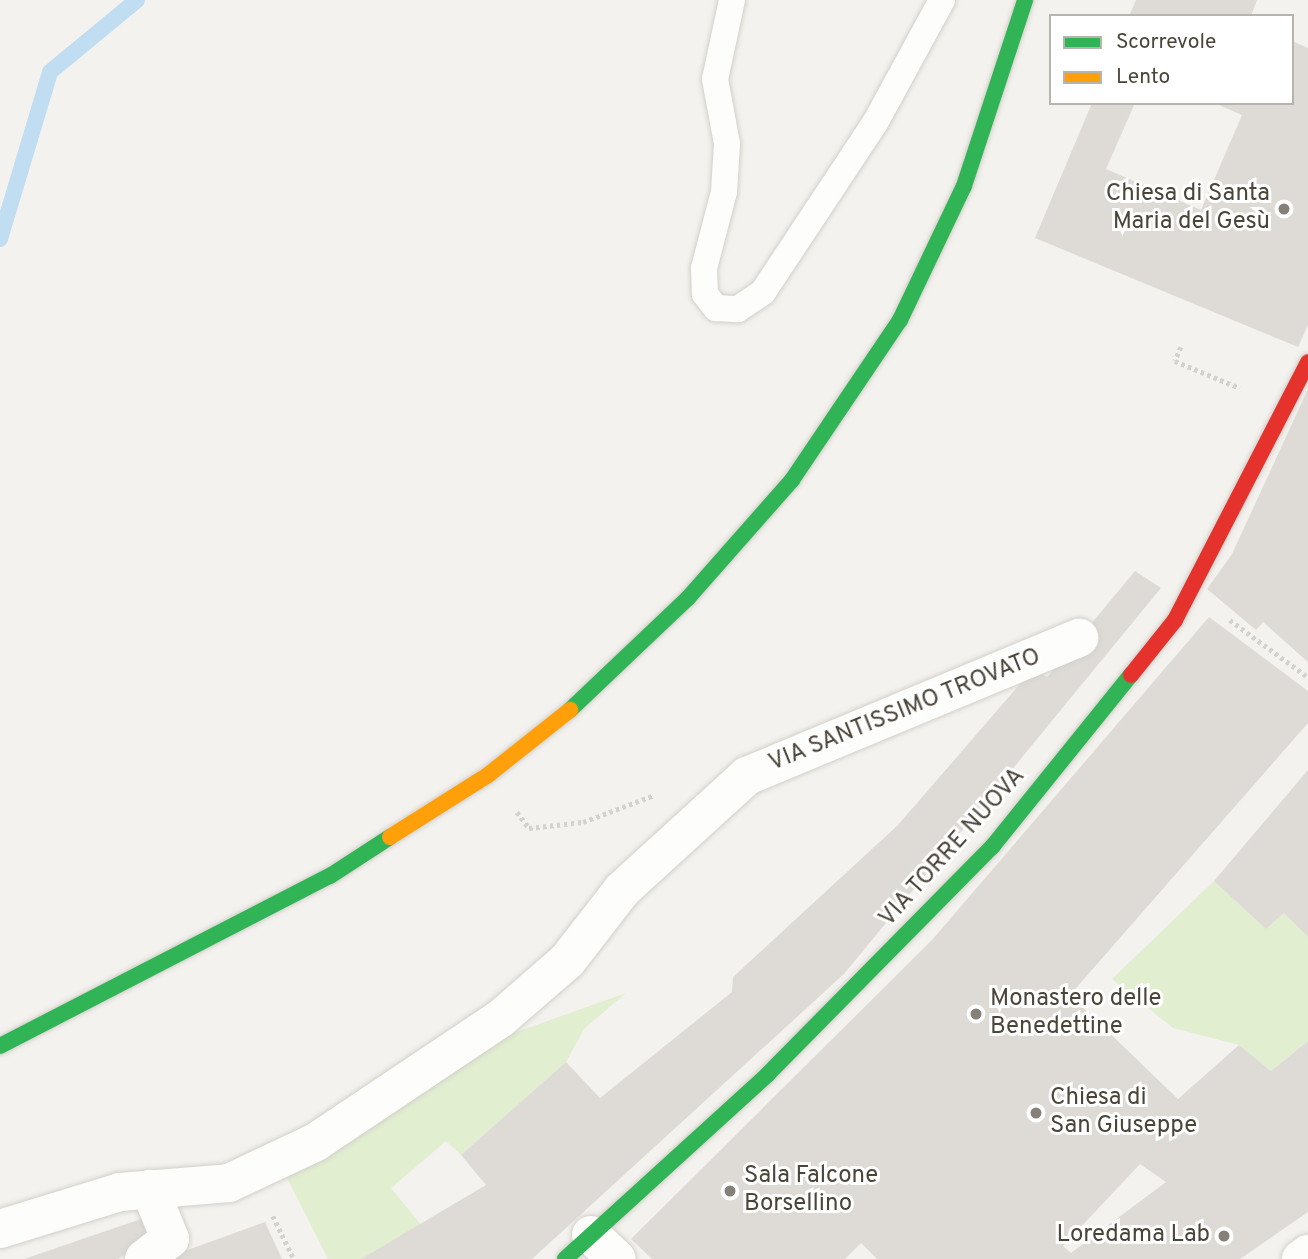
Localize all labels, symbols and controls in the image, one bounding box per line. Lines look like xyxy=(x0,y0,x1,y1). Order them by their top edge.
legend xyxy=(1049,14,1294,105)
text: Scorrevole xyxy=(1116,29,1216,56)
text: Lento xyxy=(1116,64,1170,91)
place label: Chiesa di Santa Maria del Gesù xyxy=(1106,181,1270,237)
marker: Chiesa di Santa Maria del Gesù xyxy=(1276,201,1292,217)
street label: VIA SANTISSIMO TROVATO xyxy=(764,643,1046,779)
street label: VIA TORRE NUOVA xyxy=(873,762,1033,934)
place label: Monastero delle Benedettine xyxy=(990,986,1162,1042)
marker: Monastero delle Benedettine xyxy=(968,1006,984,1022)
place label: Chiesa di San Giuseppe xyxy=(1050,1085,1197,1141)
marker: Chiesa di San Giuseppe xyxy=(1028,1105,1044,1121)
place label: Sala Falcone Borsellino xyxy=(744,1163,878,1219)
marker: Sala Falcone Borsellino xyxy=(722,1183,738,1199)
place label: Loredama Lab xyxy=(1057,1222,1210,1250)
marker: Loredama Lab xyxy=(1216,1228,1232,1244)

